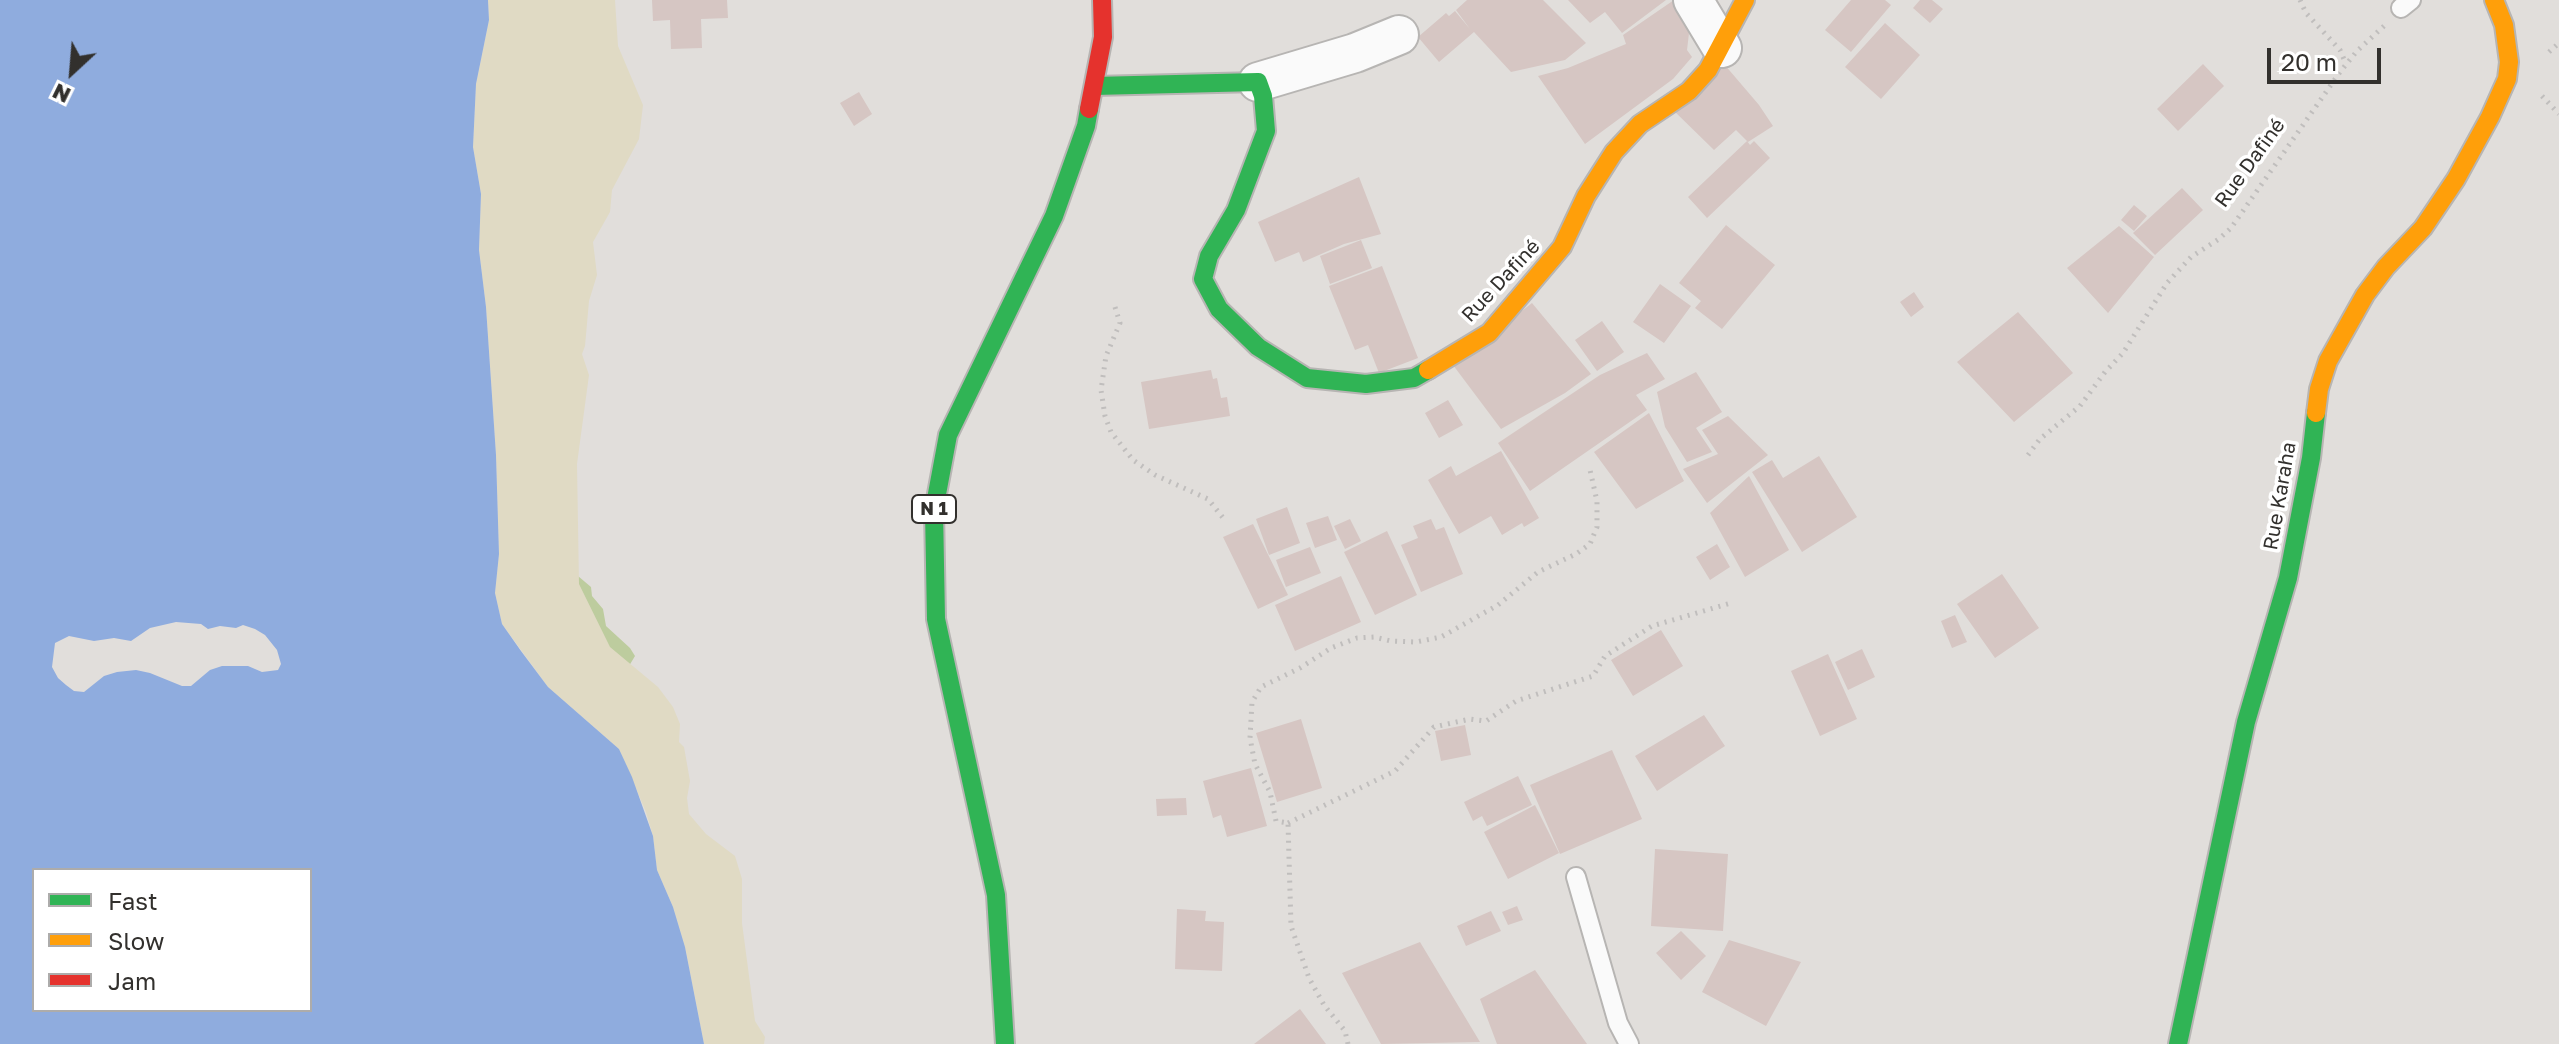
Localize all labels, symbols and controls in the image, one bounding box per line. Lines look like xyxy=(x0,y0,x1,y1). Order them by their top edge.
north arrow xyxy=(32,32,112,112)
scale bar xyxy=(2271,32,2385,82)
text: 20 m xyxy=(2281,47,2337,76)
text: N xyxy=(48,78,75,110)
street label: Rue Dafiné xyxy=(2210,114,2290,212)
street label: Rue Dafiné xyxy=(1457,235,1545,327)
street label: Rue Karaha xyxy=(2259,440,2301,552)
road number: N 1 xyxy=(912,495,956,523)
legend xyxy=(32,868,312,1012)
text: Fast xyxy=(108,886,158,915)
text: Slow xyxy=(108,926,164,955)
text: Jam xyxy=(108,966,156,995)

